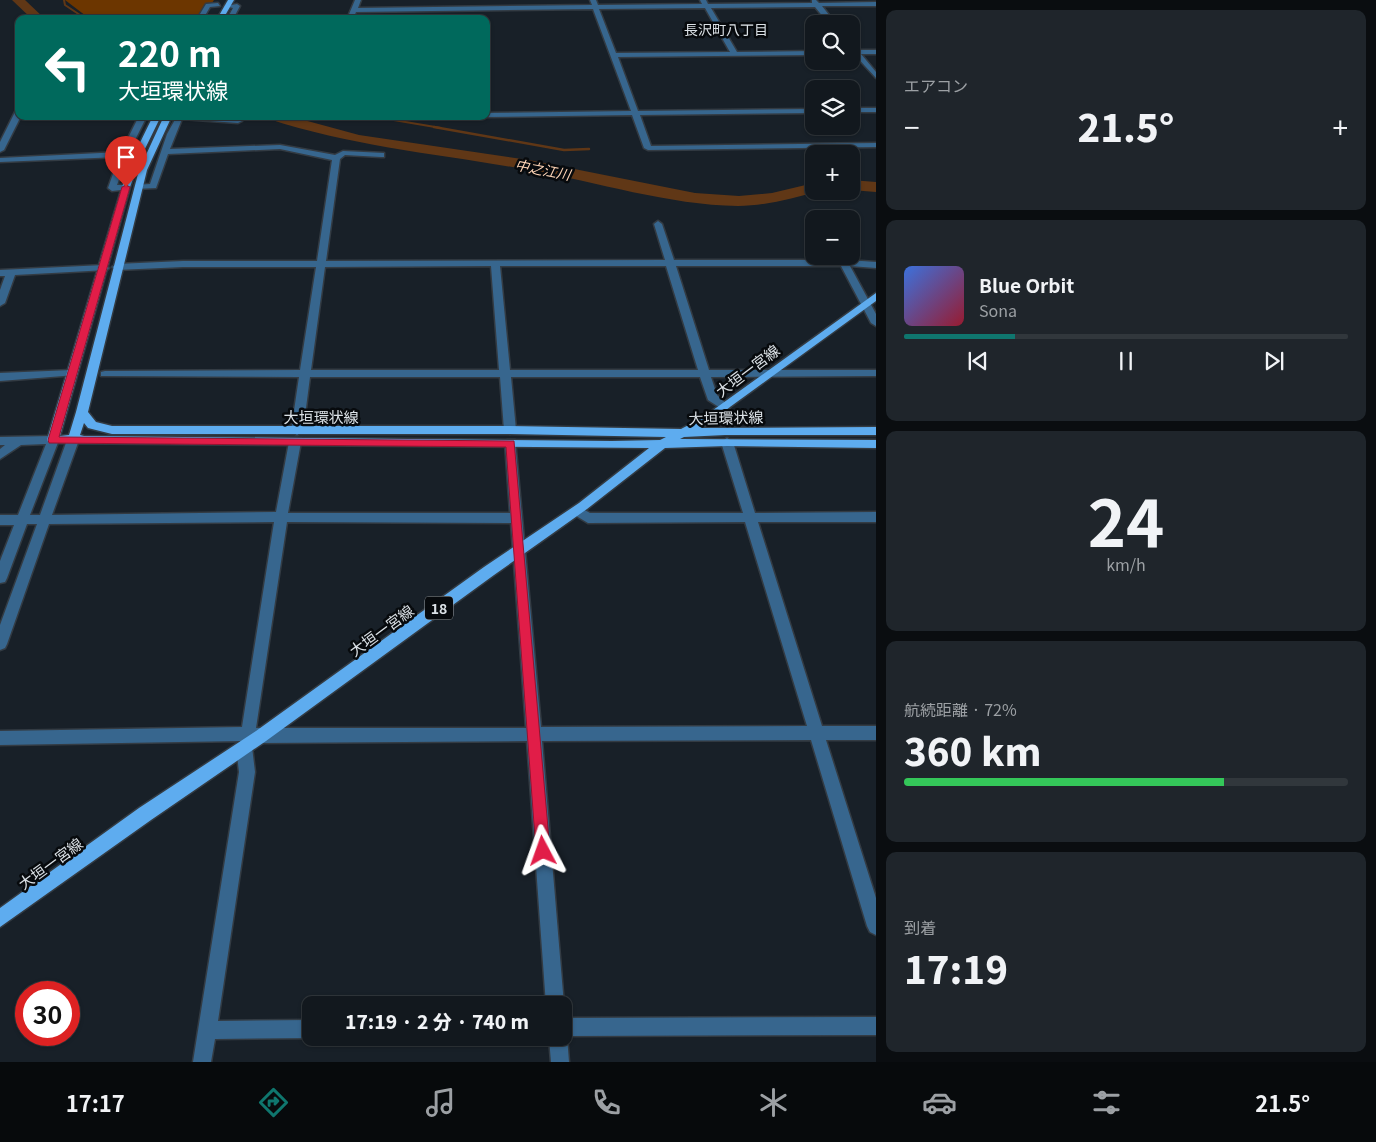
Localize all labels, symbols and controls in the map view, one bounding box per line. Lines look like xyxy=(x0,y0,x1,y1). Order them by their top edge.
map controls xyxy=(805,15,860,265)
button: search xyxy=(805,15,860,70)
district label: 長沢町八丁目 xyxy=(684,19,768,39)
text: 220 m xyxy=(118,26,222,77)
icon: left xyxy=(35,35,100,100)
text: 大垣環状線 xyxy=(118,73,228,105)
text: エアコン xyxy=(904,73,968,97)
button: layers xyxy=(805,80,860,135)
text: 21.5° xyxy=(1078,98,1174,153)
text: − xyxy=(904,106,920,146)
text: + xyxy=(1332,106,1348,146)
pin xyxy=(105,136,147,187)
icon: arrive xyxy=(112,143,140,171)
button: + xyxy=(805,145,860,200)
water label: 中之江川 xyxy=(514,154,574,185)
button: − xyxy=(805,210,860,265)
text: Blue Orbit xyxy=(979,271,1074,298)
text: Sona xyxy=(979,298,1017,322)
street label: 大垣一宮線 xyxy=(711,339,783,401)
icon: previous xyxy=(964,347,992,375)
icon: pause xyxy=(1112,347,1140,375)
icon: next xyxy=(1260,347,1288,375)
street label: 大垣環状線 xyxy=(283,406,359,427)
street label: 大垣環状線 xyxy=(688,406,764,428)
text: 24 xyxy=(1088,472,1164,566)
text: km/h xyxy=(1106,552,1146,576)
road number: 18 xyxy=(425,596,453,620)
street label: 大垣一宮線 xyxy=(344,599,418,661)
text: 航続距離 · 72% xyxy=(904,697,1017,721)
text: 360 km xyxy=(904,722,1042,777)
position arrow xyxy=(516,824,568,876)
street label: 大垣一宮線 xyxy=(13,832,87,894)
text: 到着 xyxy=(904,915,936,939)
text: 17:19 xyxy=(904,940,1008,995)
speed limit sign: 30 xyxy=(15,981,80,1046)
text: 17:19 · 2 分 · 740 m xyxy=(345,1007,529,1034)
icon: directions xyxy=(256,1085,291,1120)
icon: music xyxy=(423,1085,458,1120)
icon: phone xyxy=(589,1085,624,1120)
icon: climate xyxy=(756,1085,791,1120)
icon: car xyxy=(922,1085,957,1120)
icon: filters xyxy=(1089,1085,1124,1120)
text: 17:17 xyxy=(66,1086,125,1118)
text: 21.5° xyxy=(1255,1086,1310,1118)

